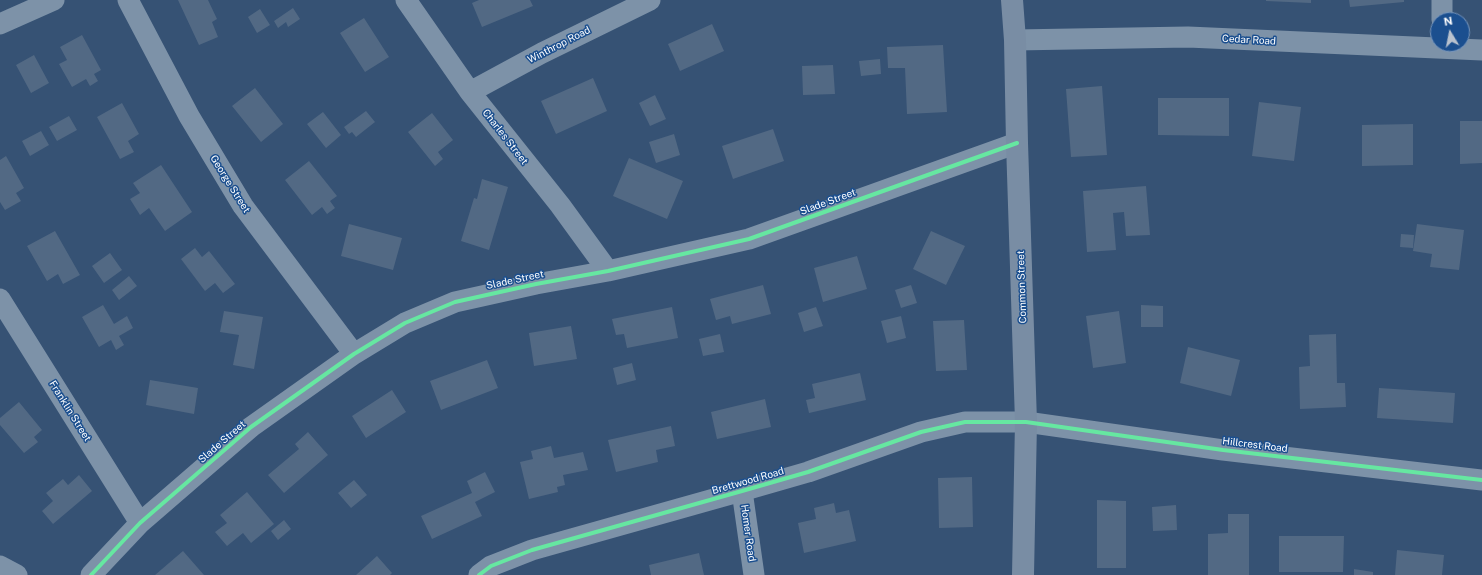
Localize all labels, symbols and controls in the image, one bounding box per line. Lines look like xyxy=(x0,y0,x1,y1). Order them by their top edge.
north arrow xyxy=(1430,12,1470,52)
text: N xyxy=(1443,15,1453,28)
street label: Winthrop Road xyxy=(526,24,592,66)
street label: Cedar Road xyxy=(1222,33,1276,47)
street label: Charles Street xyxy=(480,107,530,167)
street label: George Street xyxy=(207,153,253,215)
street label: Slade Street xyxy=(798,186,858,218)
street label: Common Street xyxy=(1015,250,1029,324)
street label: Slade Street xyxy=(485,268,545,292)
street label: Franklin Street xyxy=(46,378,94,444)
street label: Slade Street xyxy=(196,418,248,466)
street label: Hillcrest Road xyxy=(1222,435,1288,455)
street label: Brettwood Road xyxy=(711,465,785,497)
street label: Homer Road xyxy=(738,504,758,562)

